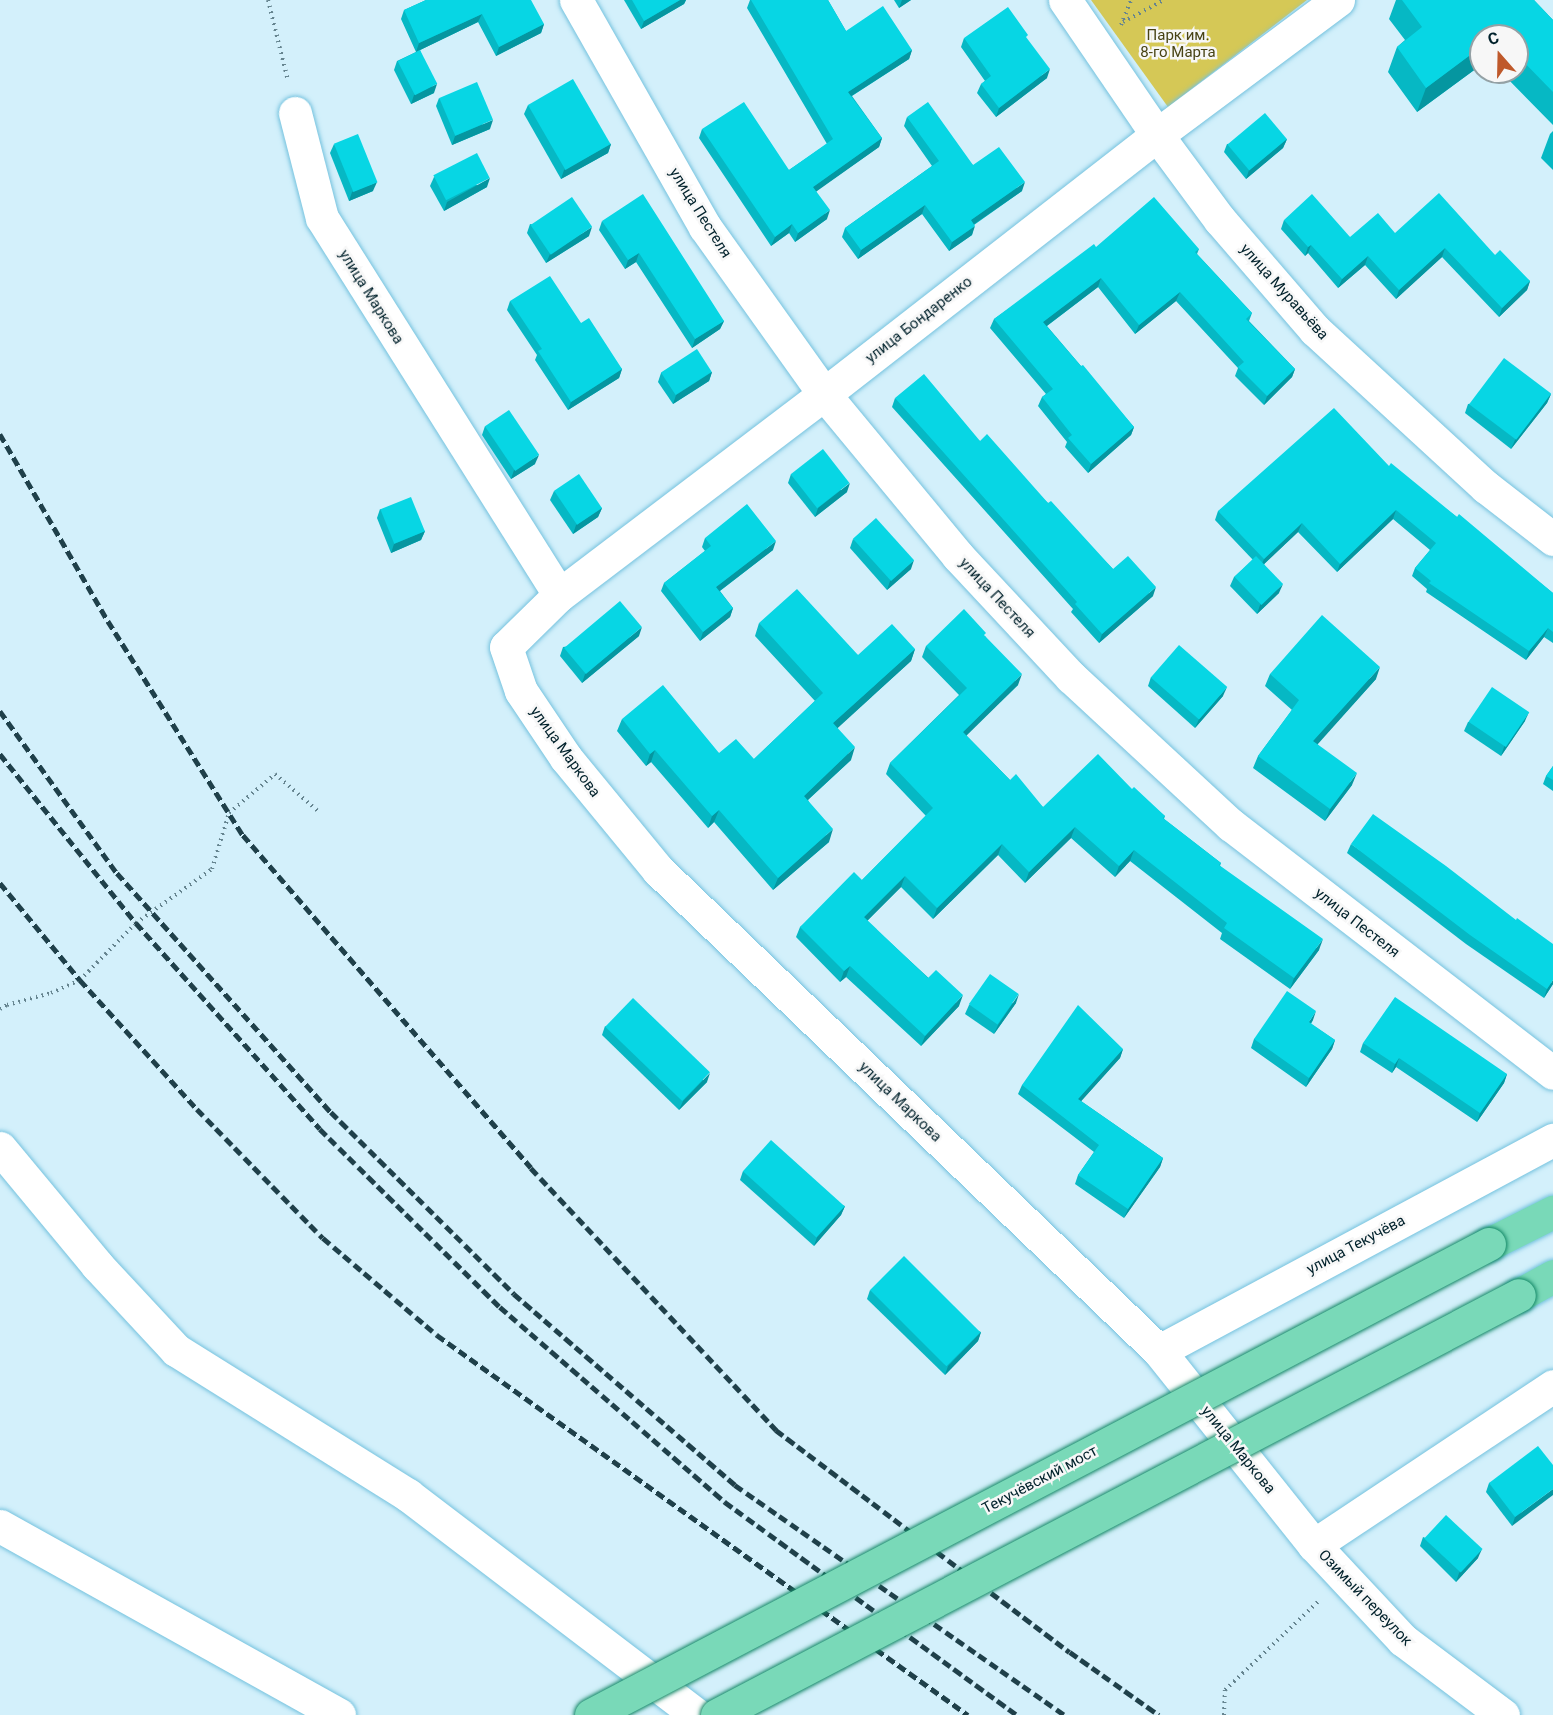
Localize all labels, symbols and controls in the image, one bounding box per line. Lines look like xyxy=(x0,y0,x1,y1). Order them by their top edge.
north arrow xyxy=(1469,24,1529,84)
park label: Парк им. 8-го Марта xyxy=(1140,26,1216,61)
text: С xyxy=(1485,28,1502,49)
street label: улица Пестеля xyxy=(665,165,735,261)
street label: улица Муравьёва xyxy=(1236,240,1332,344)
street label: улица Маркова xyxy=(335,247,407,347)
street label: улица Бондаренко xyxy=(862,273,976,367)
street label: улица Пестеля xyxy=(955,554,1039,642)
street label: улица Маркова xyxy=(526,703,604,801)
street label: улица Пестеля xyxy=(1311,884,1403,962)
street label: улица Маркова xyxy=(855,1058,945,1146)
street label: улица Текучёва xyxy=(1304,1211,1408,1279)
street label: улица Маркова xyxy=(1197,1402,1279,1498)
street label: Текучёвский мост xyxy=(979,1442,1101,1518)
street label: Озимый переулок xyxy=(1314,1546,1416,1650)

